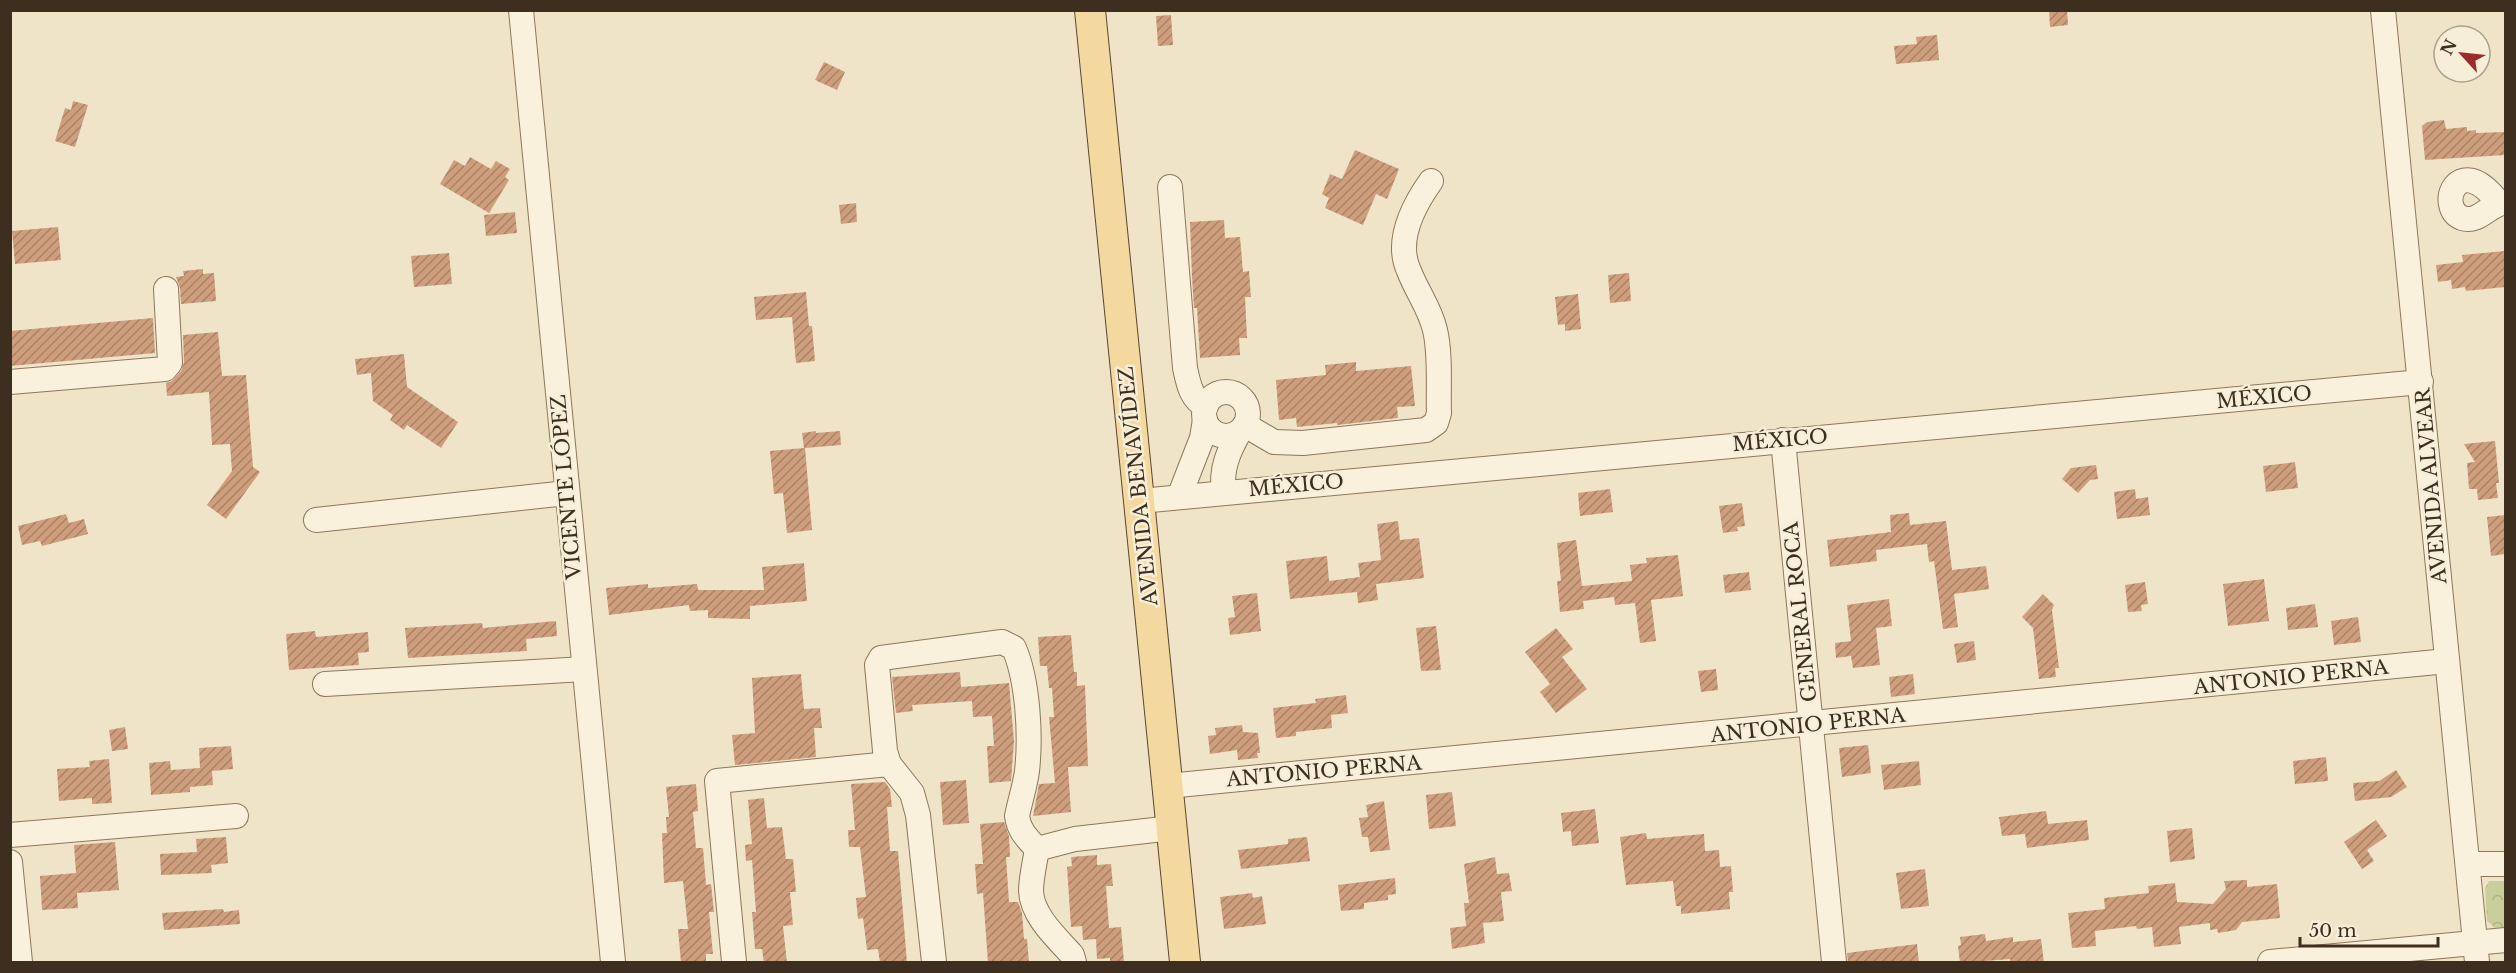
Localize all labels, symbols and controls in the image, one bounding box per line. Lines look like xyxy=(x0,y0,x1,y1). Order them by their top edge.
north arrow xyxy=(2432,24,2492,84)
text: N xyxy=(2436,36,2461,58)
street label: AVENIDA BENAVÍDEZ xyxy=(1112,365,1163,608)
street label: MÉXICO xyxy=(2215,380,2313,413)
street label: AVENIDA ALVEAR xyxy=(2410,386,2452,586)
street label: VICENTE LÓPEZ xyxy=(545,394,586,581)
street label: MÉXICO xyxy=(1731,423,1829,456)
street label: MÉXICO xyxy=(1247,468,1345,501)
street label: GENERAL ROCA xyxy=(1779,520,1821,703)
street label: ANTONIO PERNA xyxy=(2191,655,2390,699)
street label: ANTONIO PERNA xyxy=(1708,703,1907,747)
street label: ANTONIO PERNA xyxy=(1224,750,1423,792)
scale bar xyxy=(2300,910,2438,948)
text: 50 m xyxy=(2309,920,2357,942)

